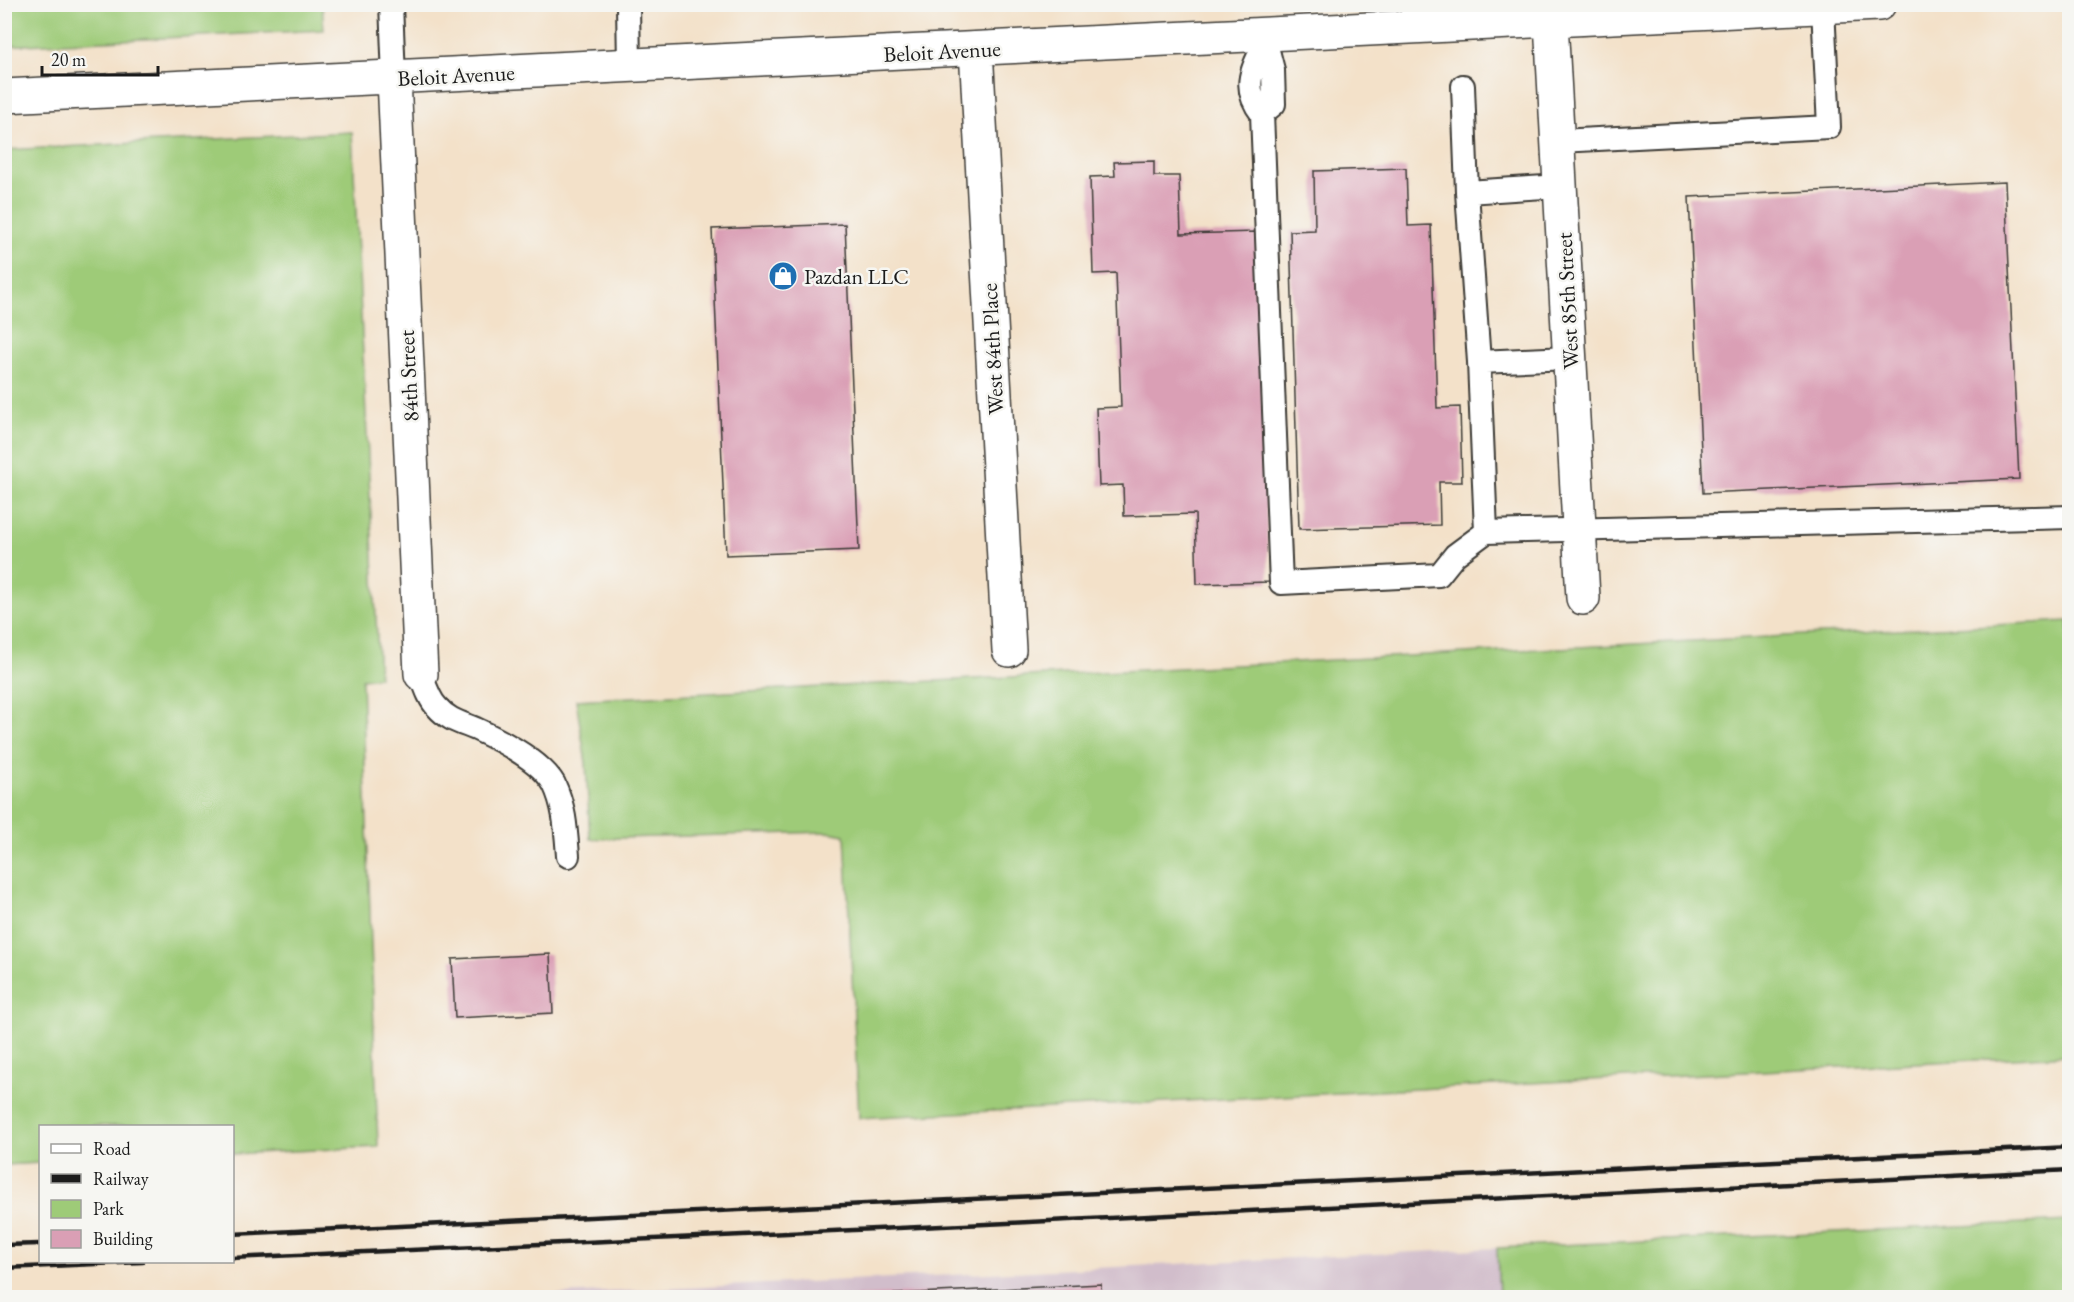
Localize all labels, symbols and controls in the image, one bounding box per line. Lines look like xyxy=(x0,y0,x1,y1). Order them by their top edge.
street label: Beloit Avenue xyxy=(883,34,1002,69)
scale bar xyxy=(42,39,158,77)
text: 20 m xyxy=(51,48,86,71)
street label: Beloit Avenue xyxy=(397,58,516,93)
street label: West 85th Street xyxy=(1549,232,1586,370)
shop icon: Pazdan LLC xyxy=(767,260,799,292)
place label: Pazdan LLC xyxy=(804,262,909,291)
street label: West 84th Place xyxy=(975,282,1010,416)
street label: 84th Street xyxy=(392,329,425,423)
legend xyxy=(39,1125,234,1263)
text: Road xyxy=(93,1137,132,1160)
text: Railway xyxy=(93,1167,149,1190)
text: Park xyxy=(93,1197,124,1220)
text: Building xyxy=(93,1227,153,1250)

